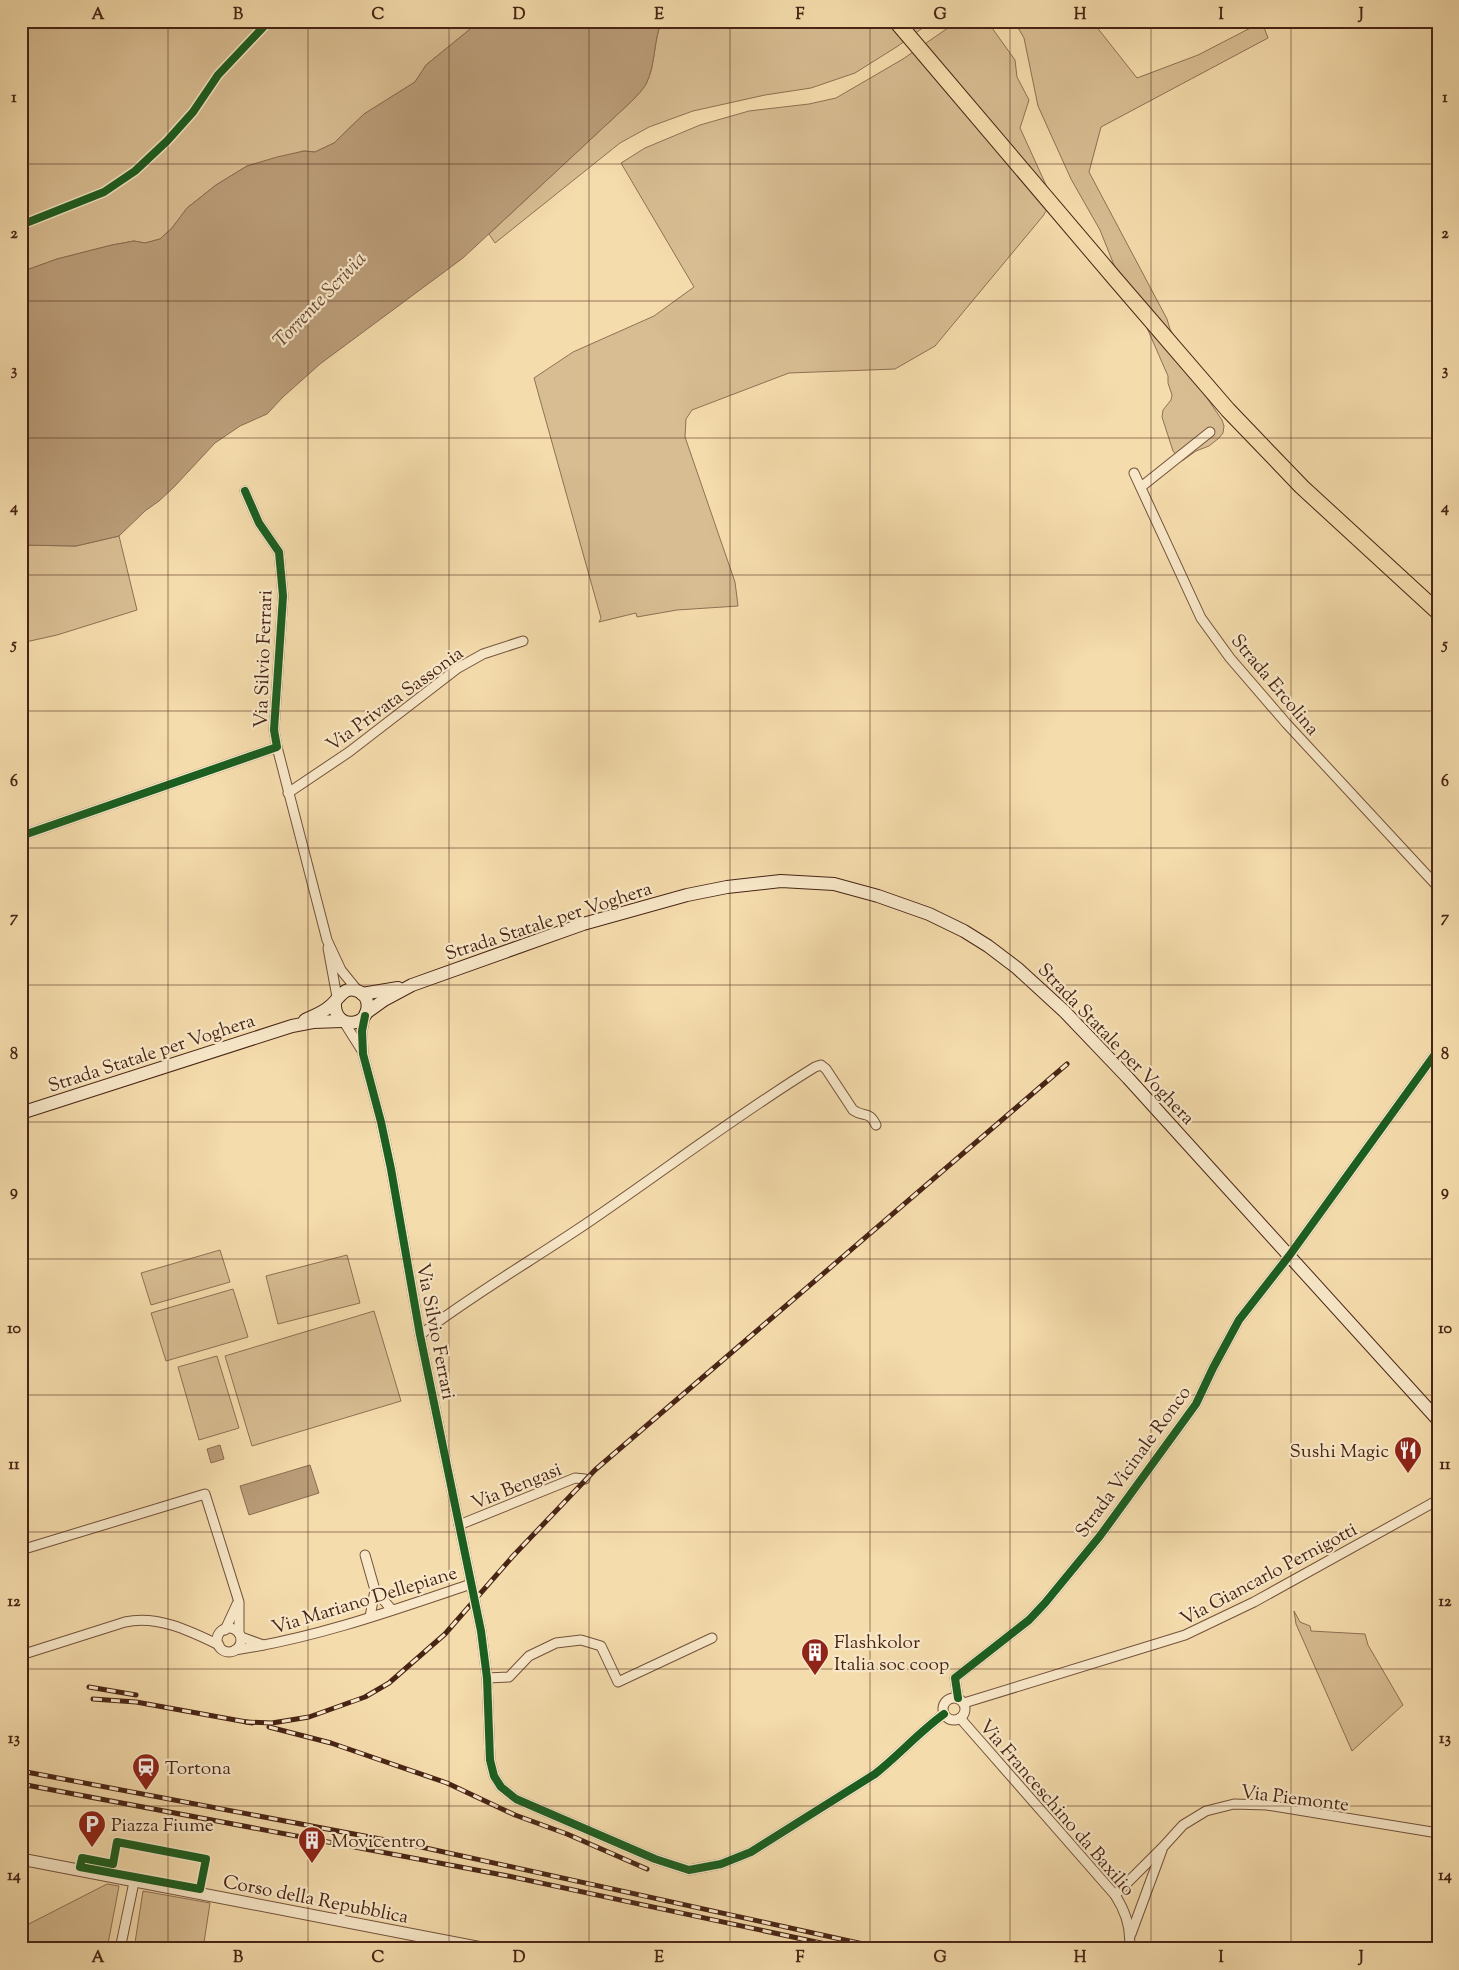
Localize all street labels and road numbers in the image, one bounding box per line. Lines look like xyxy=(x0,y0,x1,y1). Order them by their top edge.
street label: Via Silvio Ferrari xyxy=(249,590,280,729)
street label: Strada Ercolina xyxy=(1224,629,1325,742)
street label: Via Privata Sassonia xyxy=(321,641,470,759)
street label: Strada Statale per Voghera xyxy=(442,876,656,969)
street label: Strada Statale per Voghera xyxy=(1030,958,1200,1132)
street label: Strada Statale per Voghera xyxy=(45,1008,259,1101)
street label: Via Silvio Ferrari xyxy=(408,1261,461,1402)
street label: Strada Vicinale Ronco xyxy=(1070,1381,1198,1544)
street label: Via Bengasi xyxy=(468,1457,566,1518)
street label: Via Giancarlo Pernigotti xyxy=(1176,1517,1363,1633)
street label: Via Mariano Dellepiane xyxy=(269,1560,461,1642)
street label: Via Franceschino da Baxilio xyxy=(972,1714,1140,1903)
street label: Via Piemonte xyxy=(1239,1779,1351,1820)
street label: Corso della Repubblica xyxy=(220,1869,411,1932)

